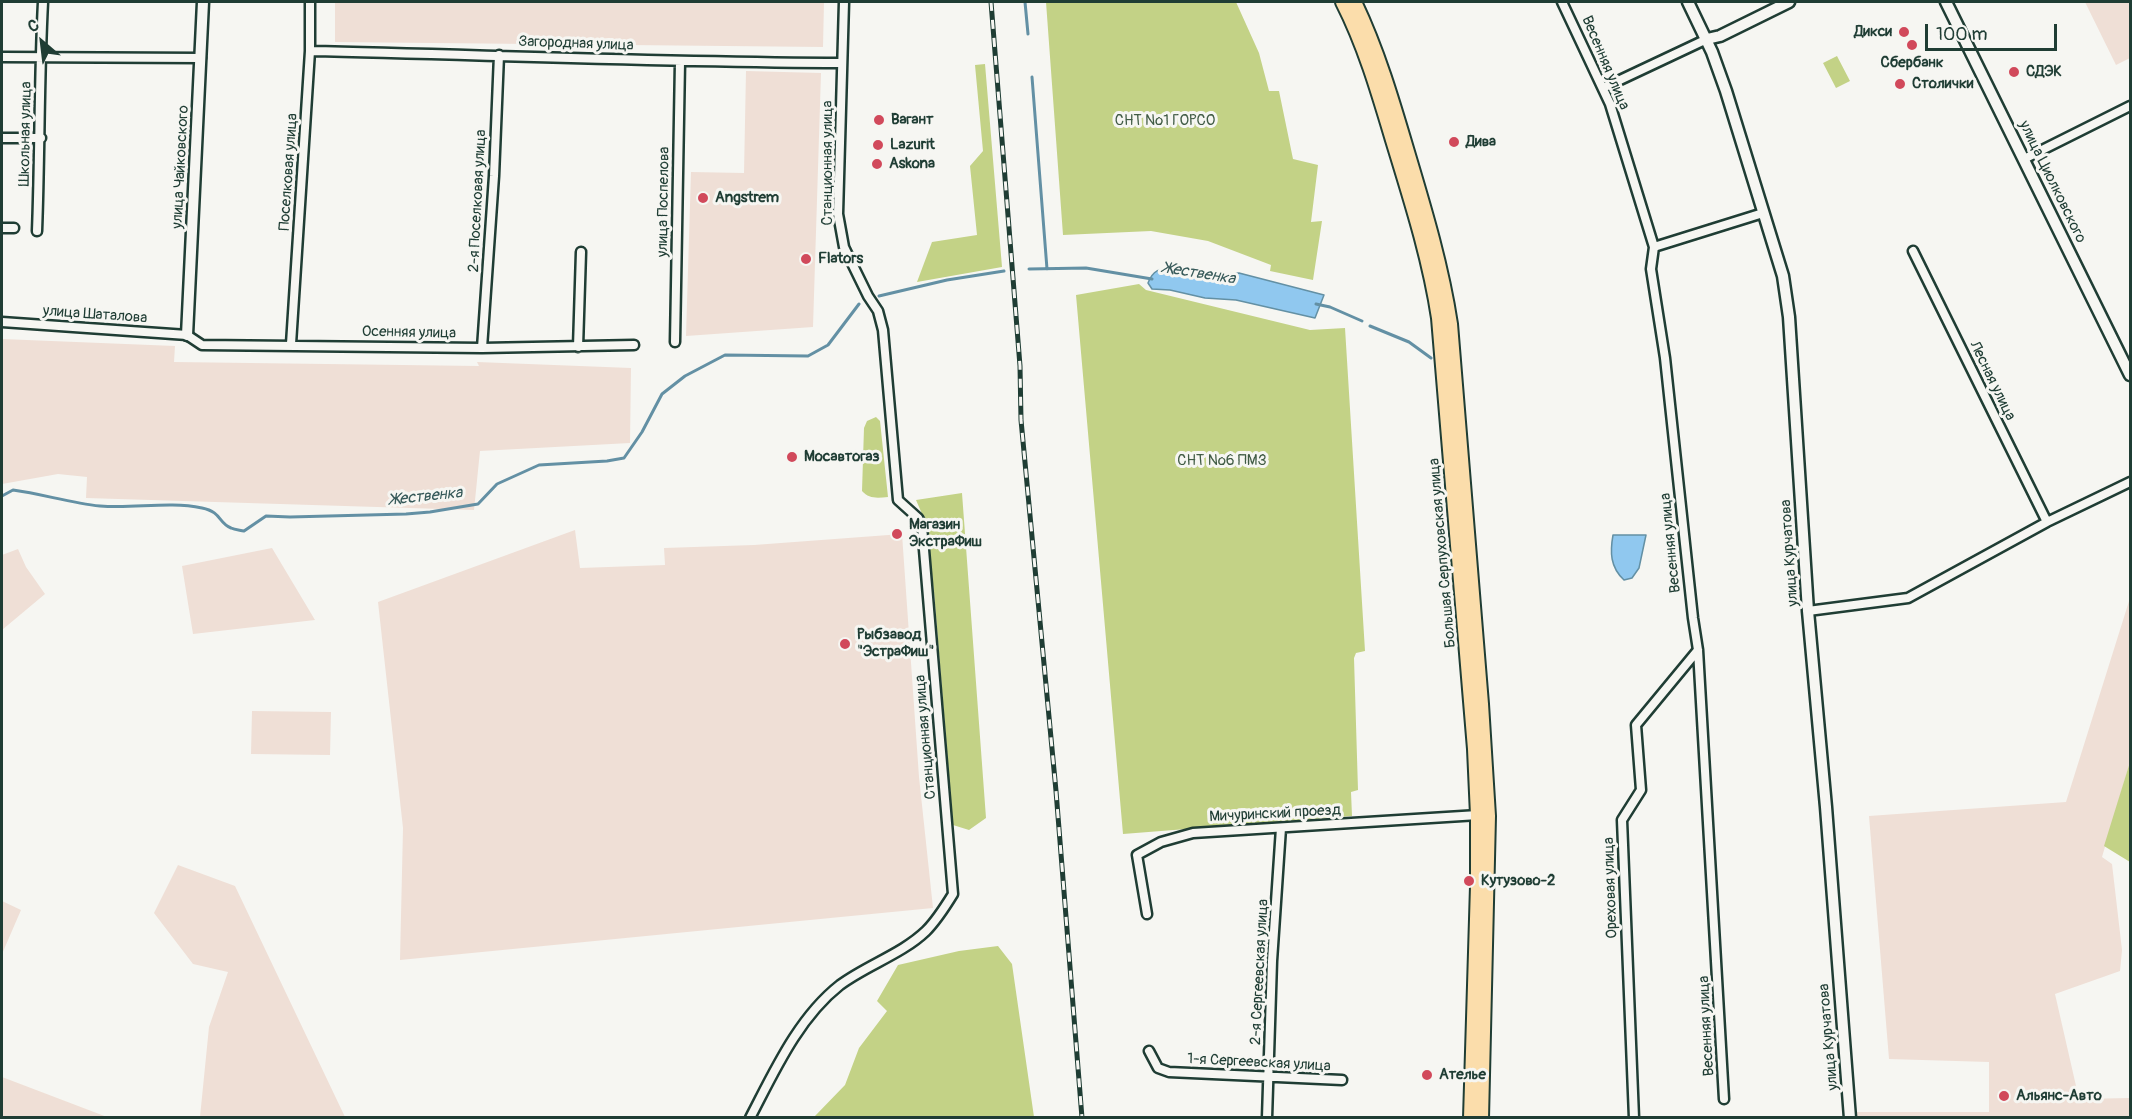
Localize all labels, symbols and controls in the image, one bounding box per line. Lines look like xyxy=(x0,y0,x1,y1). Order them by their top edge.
north arrow xyxy=(12,12,72,72)
scale bar xyxy=(1928,12,2060,50)
street label: Весенняя улица xyxy=(1577,13,1633,113)
text: С xyxy=(24,15,43,37)
place label: Дикси xyxy=(1854,23,1892,41)
text: 100 m xyxy=(1936,23,1988,46)
marker: Дикси xyxy=(1897,25,1911,39)
street label: Загородная улица xyxy=(518,33,634,55)
marker: Сбербанк xyxy=(1905,38,1919,52)
place label: Сбербанк xyxy=(1880,54,1944,72)
place label: СДЭК xyxy=(2026,63,2062,81)
marker: СДЭК xyxy=(2007,65,2021,79)
place label: Столички xyxy=(1912,75,1973,93)
marker: Столички xyxy=(1893,77,1907,91)
street label: Школьная улица xyxy=(16,81,36,187)
street label: Станционная улица xyxy=(819,101,837,225)
street label: улица Чайковского xyxy=(169,105,193,229)
place label: Вагант xyxy=(891,111,934,129)
park label: СНТ №1 ГОРСО xyxy=(1115,112,1215,130)
street label: Поселковая улица xyxy=(276,113,302,231)
marker: Вагант xyxy=(872,113,886,127)
street label: улица Циолковского xyxy=(2015,118,2089,246)
street label: 2-я Поселковая улица xyxy=(465,129,491,273)
place label: Дива xyxy=(1466,133,1496,151)
marker: Дива xyxy=(1447,135,1461,149)
place label: Lazurit xyxy=(890,136,935,154)
marker: Lazurit xyxy=(871,138,885,152)
street label: улица Поспелова xyxy=(654,147,674,257)
place label: Askona xyxy=(889,155,935,173)
marker: Askona xyxy=(870,157,884,171)
place label: Angstrem xyxy=(715,189,779,207)
marker: Angstrem xyxy=(696,191,710,205)
place label: Flators xyxy=(818,250,863,268)
marker: Flators xyxy=(799,252,813,266)
water label: Жественка xyxy=(1162,259,1236,289)
street label: улица Шаталова xyxy=(42,302,148,328)
street label: Осенняя улица xyxy=(362,323,456,343)
street label: Лесная улица xyxy=(1965,338,2019,424)
place label: Мосавтогаз xyxy=(804,448,880,466)
marker: Мосавтогаз xyxy=(785,450,799,464)
park label: СНТ №6 ПМЗ xyxy=(1177,452,1267,470)
street label: Большая Серпуховская улица xyxy=(1426,457,1460,649)
water label: Жественка xyxy=(389,484,463,510)
street label: Весенняя улица xyxy=(1657,492,1685,594)
street label: улица Курчатова xyxy=(1777,499,1803,607)
place label: Магазин ЭкстраФиш xyxy=(909,516,982,551)
marker: Магазин ЭкстраФиш xyxy=(890,527,904,541)
place label: Рыбзавод "ЭстраФиш" xyxy=(857,626,934,661)
marker: Рыбзавод "ЭстраФиш" xyxy=(838,637,852,651)
street label: Станционная улица xyxy=(912,674,940,800)
street label: Мичуринский проезд xyxy=(1209,802,1341,826)
street label: Ореховая улица xyxy=(1600,837,1622,939)
place label: Кутузово-2 xyxy=(1481,872,1555,890)
marker: Кутузово-2 xyxy=(1462,874,1476,888)
street label: 2-я Сергеевская улица xyxy=(1247,899,1273,1045)
street label: Весенняя улица xyxy=(1695,975,1719,1077)
street label: улица Курчатова xyxy=(1815,983,1843,1091)
street label: 1-я Сергеевская улица xyxy=(1187,1050,1331,1076)
place label: Ателье xyxy=(1439,1066,1486,1084)
marker: Ателье xyxy=(1420,1068,1434,1082)
place label: Альянс-Авто xyxy=(2016,1087,2102,1105)
marker: Альянс-Авто xyxy=(1997,1089,2011,1103)

